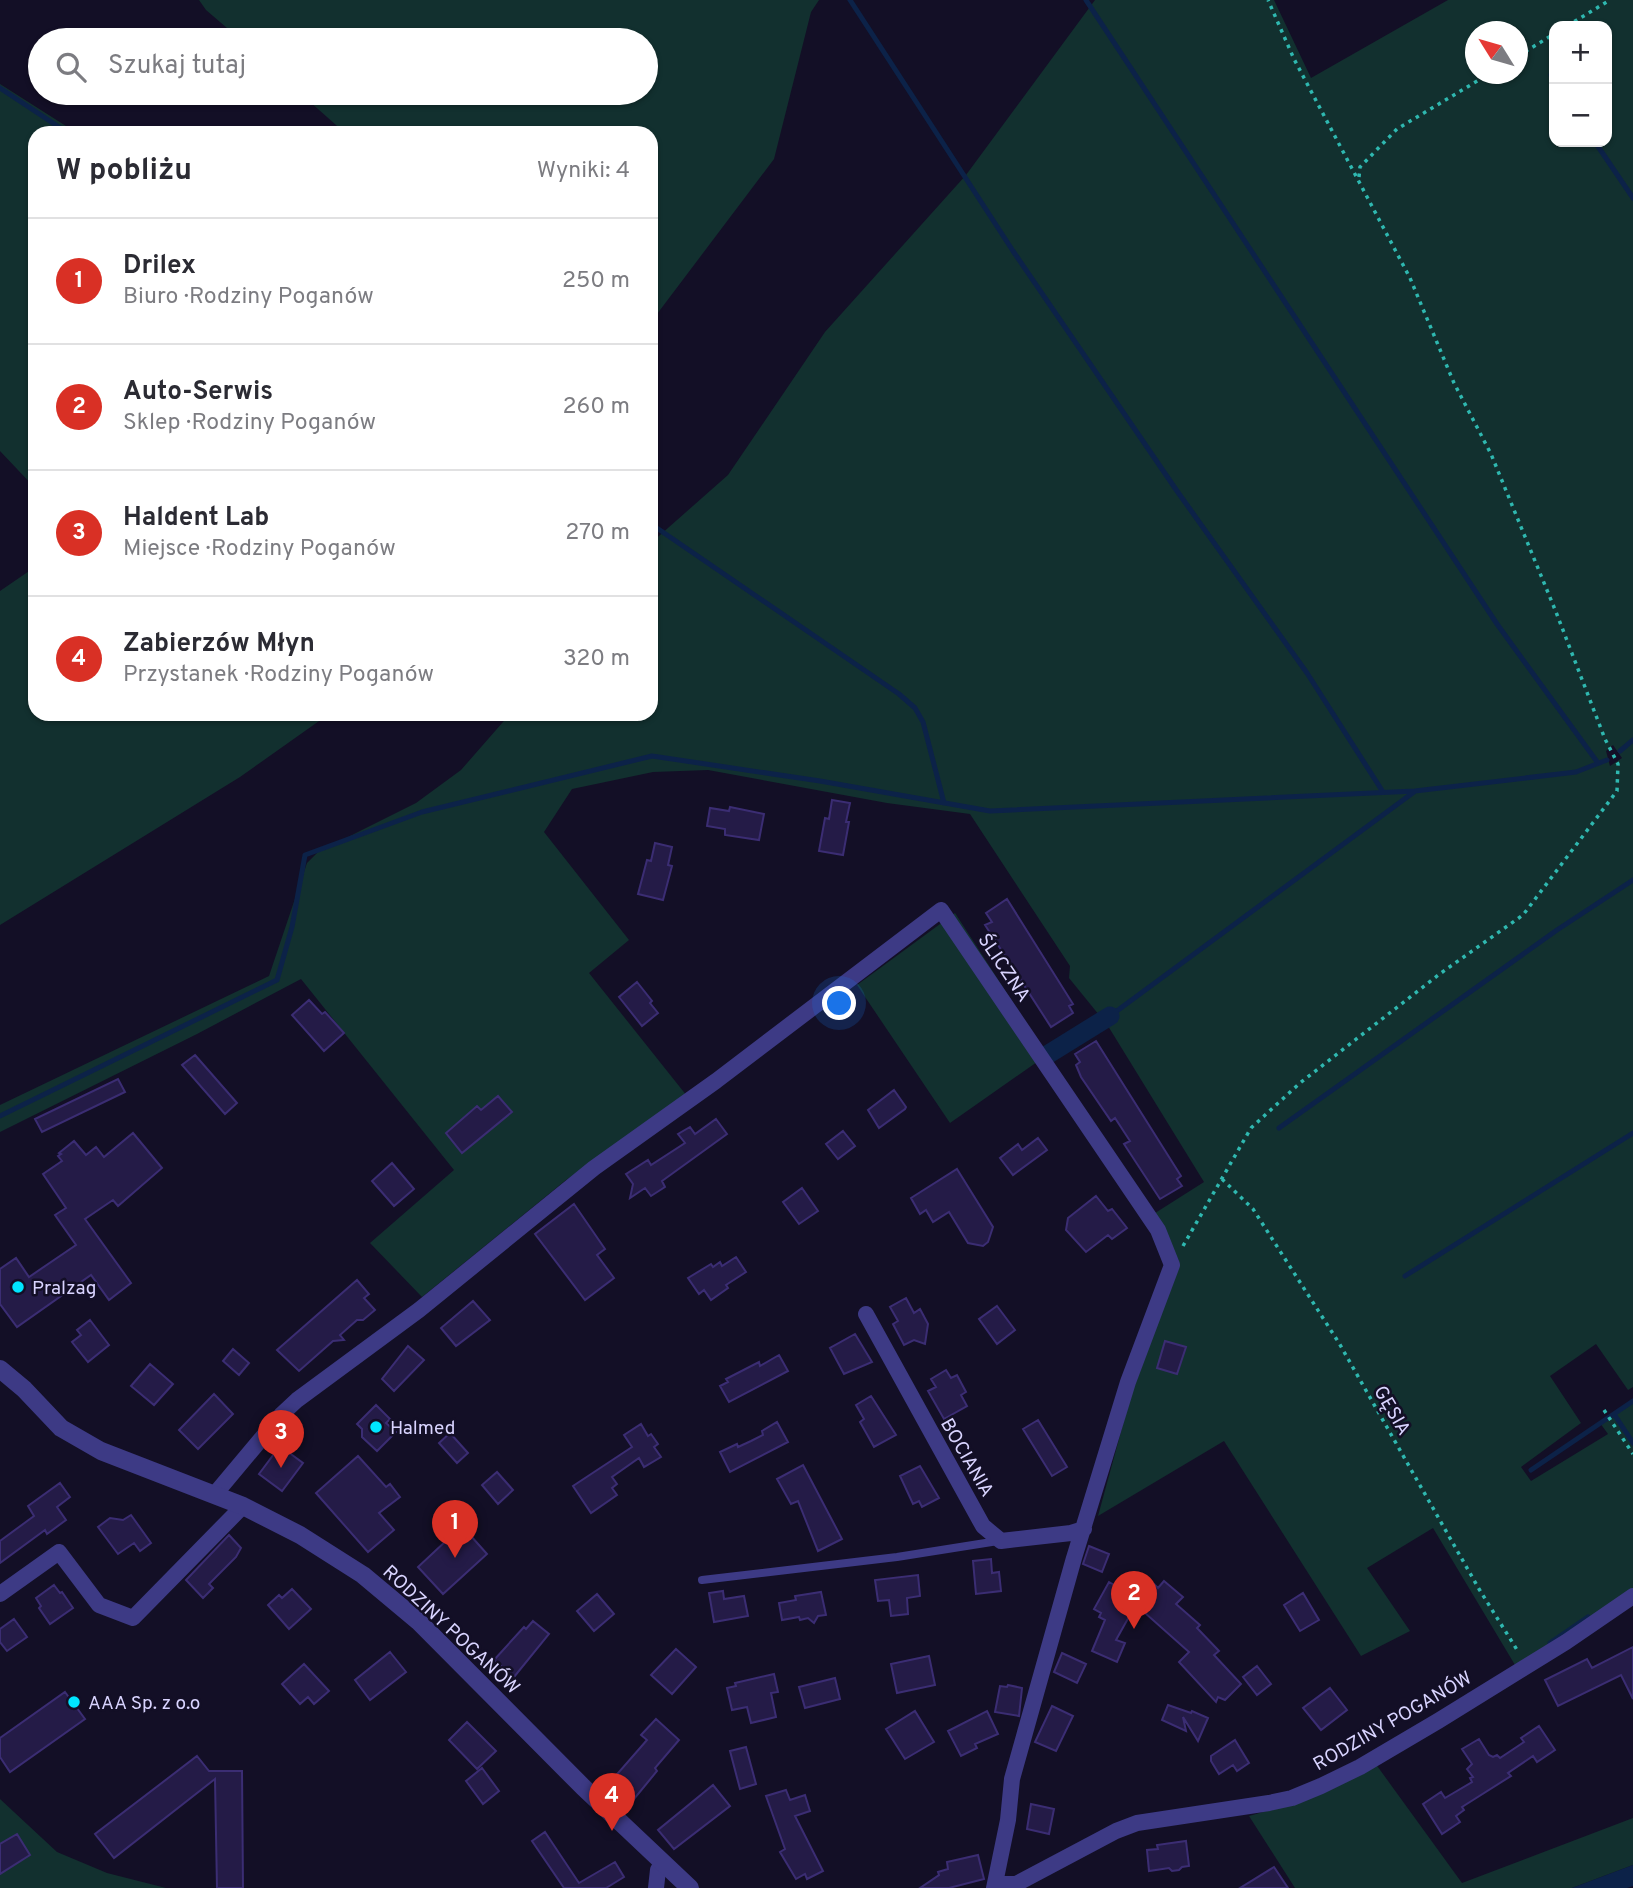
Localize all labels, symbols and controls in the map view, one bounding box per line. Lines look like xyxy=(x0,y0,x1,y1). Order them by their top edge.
north arrow xyxy=(1465,21,1528,84)
map controls xyxy=(1549,21,1612,147)
button: + xyxy=(1549,21,1612,84)
search box xyxy=(28,28,658,105)
icon: search xyxy=(52,48,90,86)
text: Szukaj tutaj xyxy=(108,50,246,83)
button: − xyxy=(1549,84,1612,147)
text: W pobliżu xyxy=(56,153,192,190)
text: Wyniki: 4 xyxy=(537,157,630,186)
text: Drilex xyxy=(123,250,196,283)
text: 1 xyxy=(74,267,84,296)
text: 250 m xyxy=(562,267,630,296)
text: Biuro · Rodziny Poganów xyxy=(123,283,374,312)
text: Auto-Serwis xyxy=(123,376,273,409)
text: 2 xyxy=(72,393,86,422)
text: 260 m xyxy=(563,393,630,422)
text: Sklep · Rodziny Poganów xyxy=(123,409,376,438)
text: Haldent Lab xyxy=(123,502,269,535)
text: 3 xyxy=(72,519,86,548)
text: 270 m xyxy=(565,519,630,548)
text: Miejsce · Rodziny Poganów xyxy=(123,535,396,564)
text: Zabierzów Młyn xyxy=(123,628,315,661)
text: 4 xyxy=(72,645,86,674)
text: 320 m xyxy=(563,645,630,674)
text: Przystanek · Rodziny Poganów xyxy=(123,661,434,690)
street label: ŚLICZNA xyxy=(972,929,1036,1007)
your location xyxy=(822,986,856,1020)
place label: Pralzag xyxy=(32,1277,97,1301)
marker: Pralzag xyxy=(10,1279,26,1295)
street label: GĘSIA xyxy=(1367,1382,1415,1440)
pin: 3 xyxy=(258,1410,304,1468)
street label: BOCIANIA xyxy=(934,1414,998,1502)
place label: Halmed xyxy=(390,1417,455,1441)
marker: Halmed xyxy=(368,1419,384,1435)
pin: 1 xyxy=(432,1500,478,1558)
street label: RODZINY POGANÓW xyxy=(377,1560,525,1700)
pin: 2 xyxy=(1111,1571,1157,1629)
street label: RODZINY POGANÓW xyxy=(1309,1666,1477,1777)
place label: AAA Sp. z o.o xyxy=(88,1692,200,1716)
marker: AAA Sp. z o.o xyxy=(66,1694,82,1710)
pin: 4 xyxy=(589,1773,635,1831)

